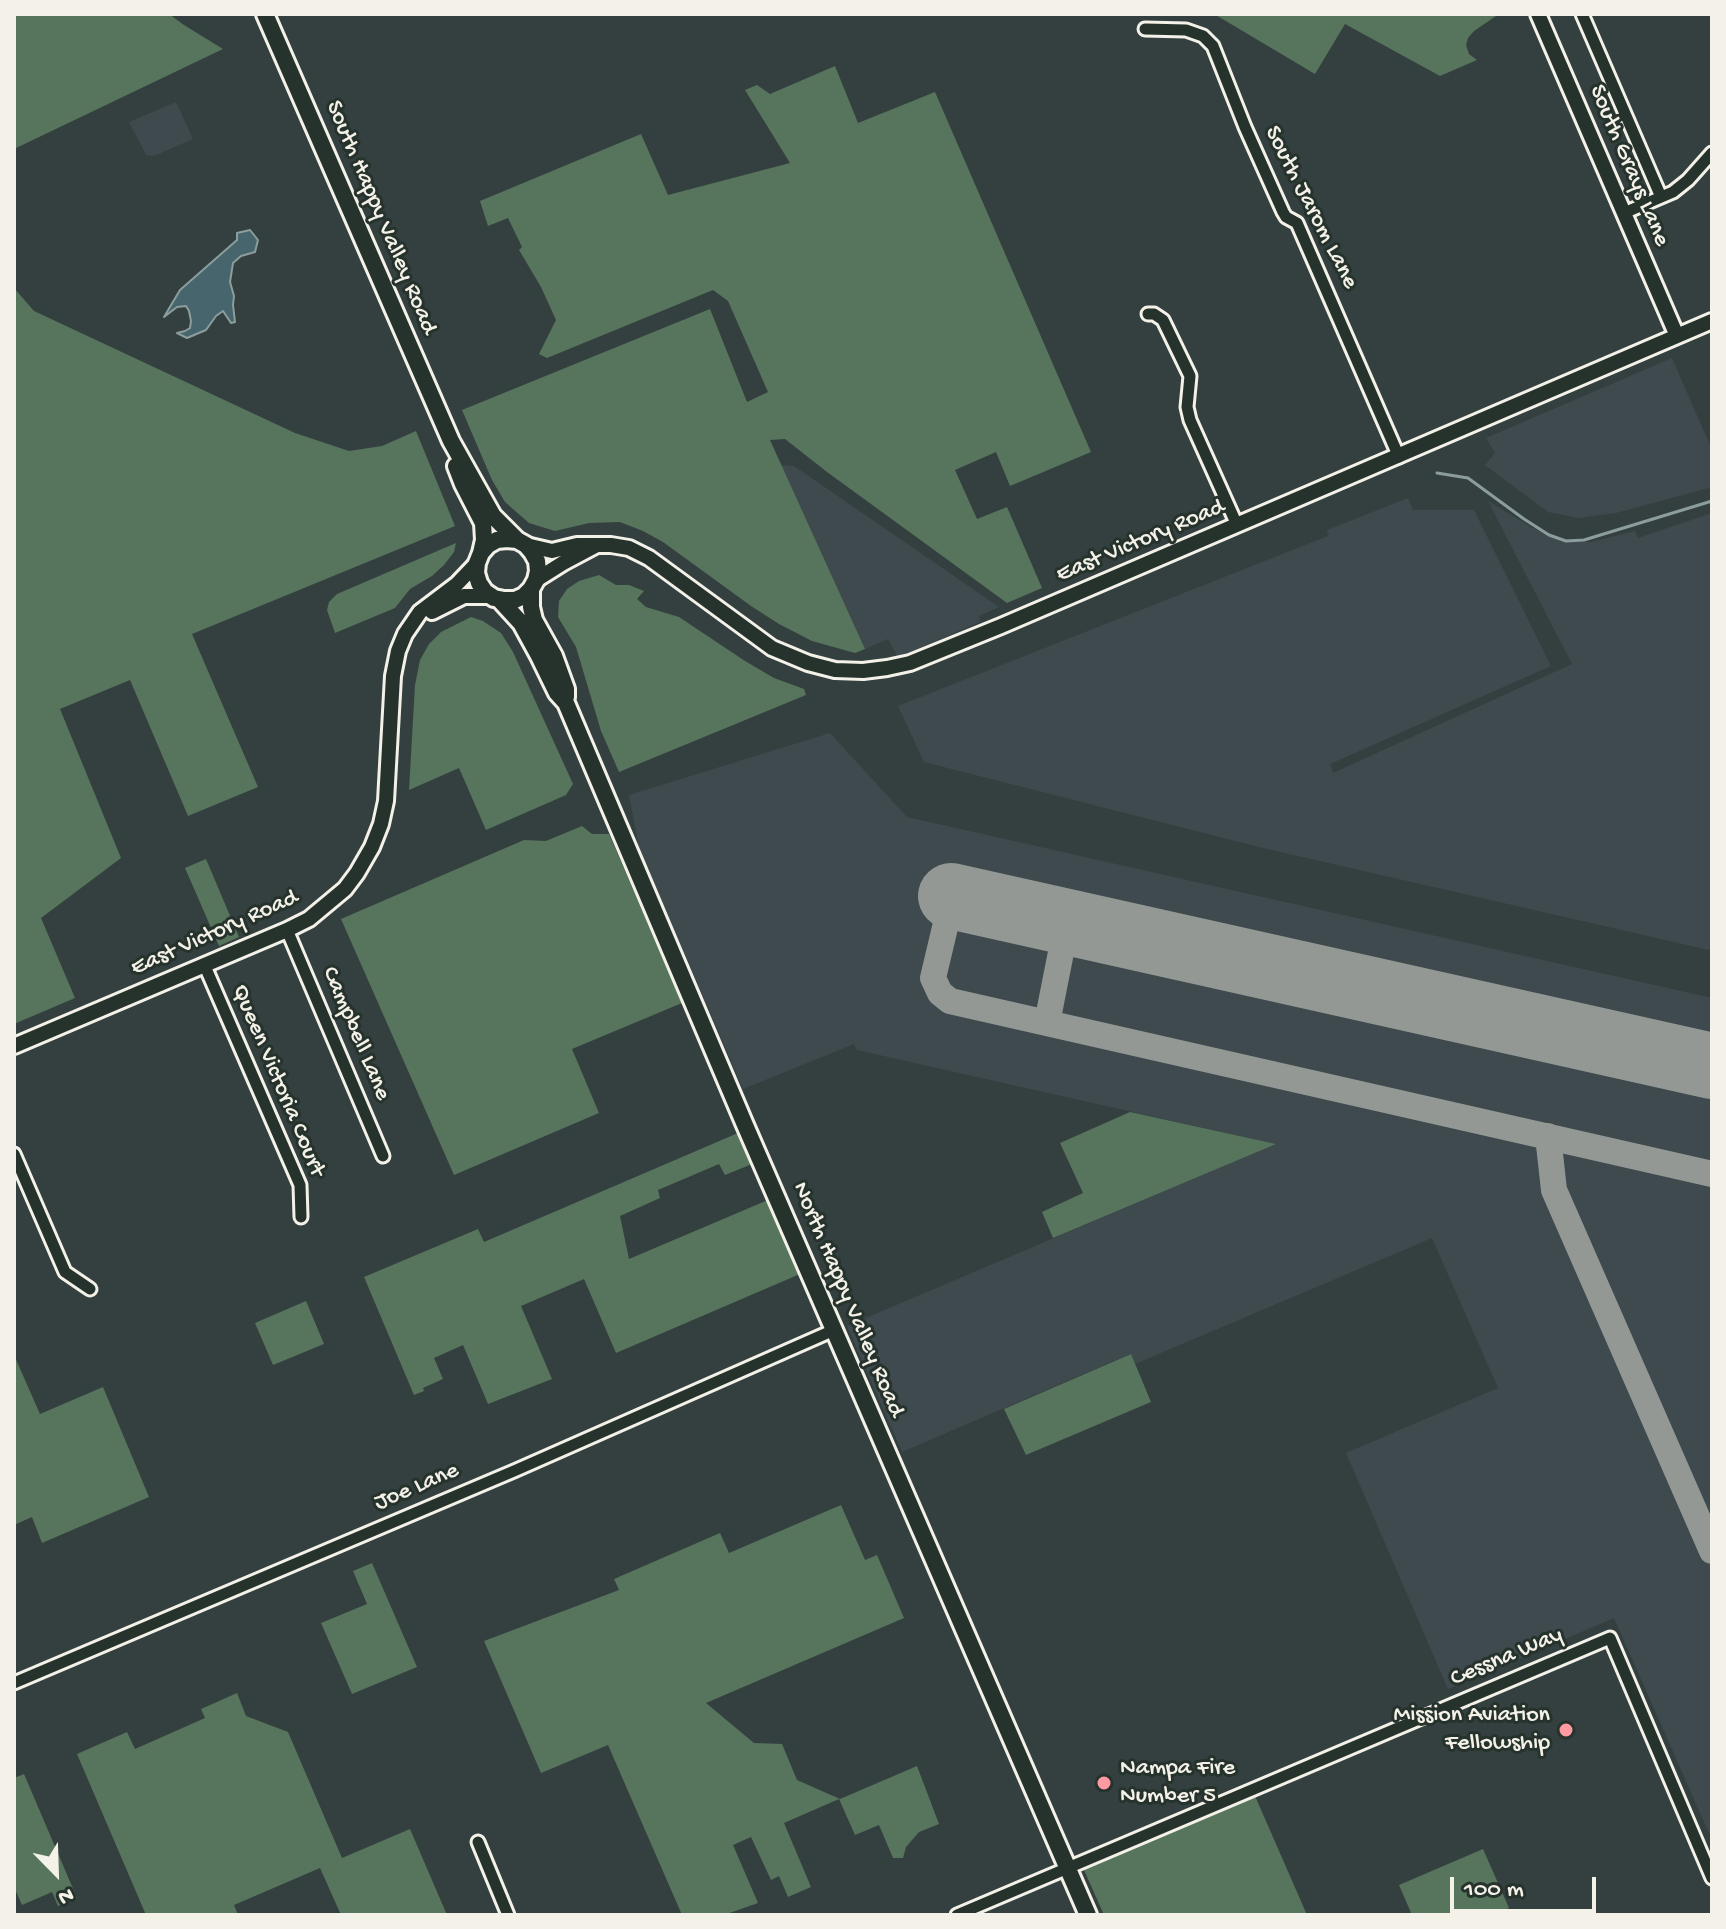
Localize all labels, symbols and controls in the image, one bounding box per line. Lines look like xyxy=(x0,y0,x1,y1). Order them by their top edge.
street label: South Grays Lane xyxy=(1581,81,1675,251)
street label: South Happy Valley Road xyxy=(318,97,442,339)
street label: South Jarom Lane xyxy=(1257,122,1363,294)
street label: East Victory Road xyxy=(1053,494,1229,590)
street label: East Victory Road xyxy=(127,884,303,984)
street label: Campbell Lane xyxy=(314,963,396,1105)
street label: Queen Victoria Court xyxy=(224,981,330,1181)
street label: North Happy Valley Road xyxy=(784,1178,910,1422)
street label: Joe Lane xyxy=(370,1457,464,1519)
street label: Cessna Way xyxy=(1447,1621,1567,1695)
place label: Mission Aviation Fellowship xyxy=(1394,1702,1550,1758)
marker: Mission Aviation Fellowship xyxy=(1557,1721,1575,1739)
place label: Nampa Fire Number 5 xyxy=(1120,1755,1235,1811)
marker: Nampa Fire Number 5 xyxy=(1095,1774,1113,1792)
north arrow xyxy=(16,1833,96,1913)
scale bar xyxy=(1454,1861,1600,1911)
text: 100 m xyxy=(1464,1876,1524,1905)
text: N xyxy=(54,1880,77,1910)

